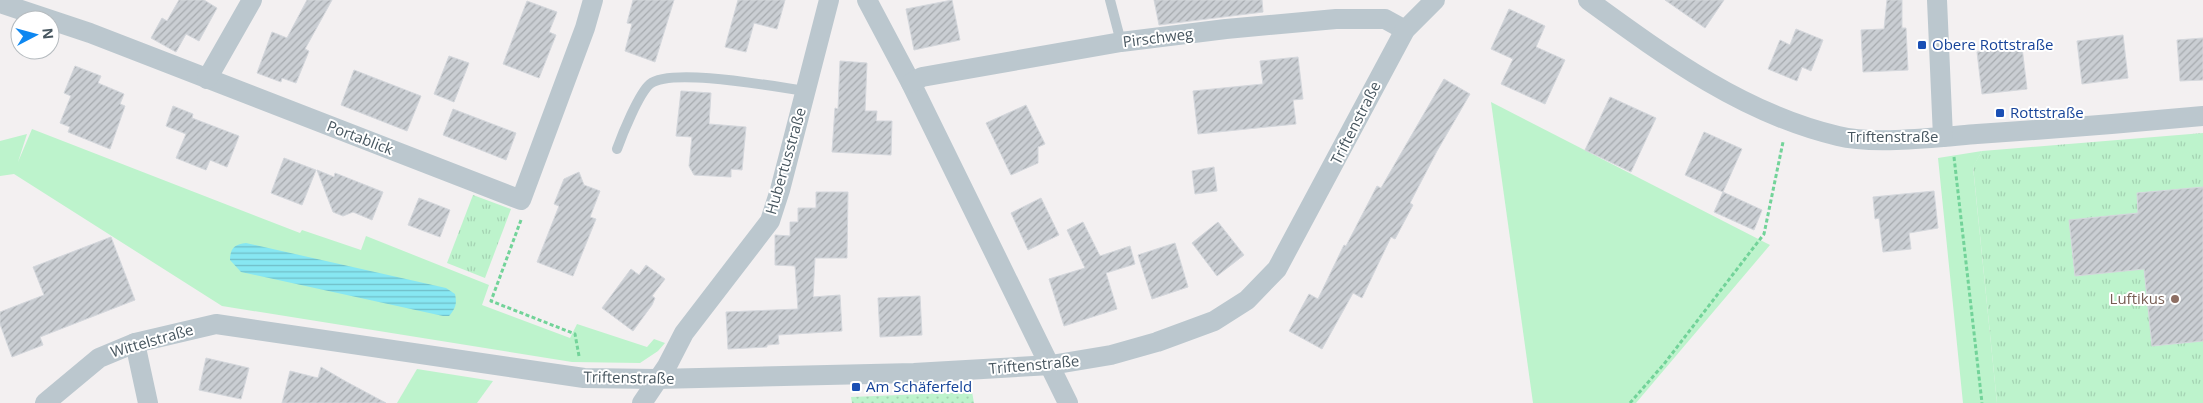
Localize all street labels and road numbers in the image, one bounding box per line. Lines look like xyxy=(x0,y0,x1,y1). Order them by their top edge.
street label: Pirschweg xyxy=(1122,23,1194,51)
street label: Triftenstraße xyxy=(1326,78,1385,168)
street label: Hubertusstraße xyxy=(760,105,810,217)
street label: Portablick xyxy=(324,115,397,159)
street label: Triftenstraße xyxy=(1848,126,1938,146)
street label: Wittelstraße xyxy=(108,319,195,361)
street label: Triftenstraße xyxy=(988,350,1080,378)
street label: Triftenstraße xyxy=(583,366,675,388)

